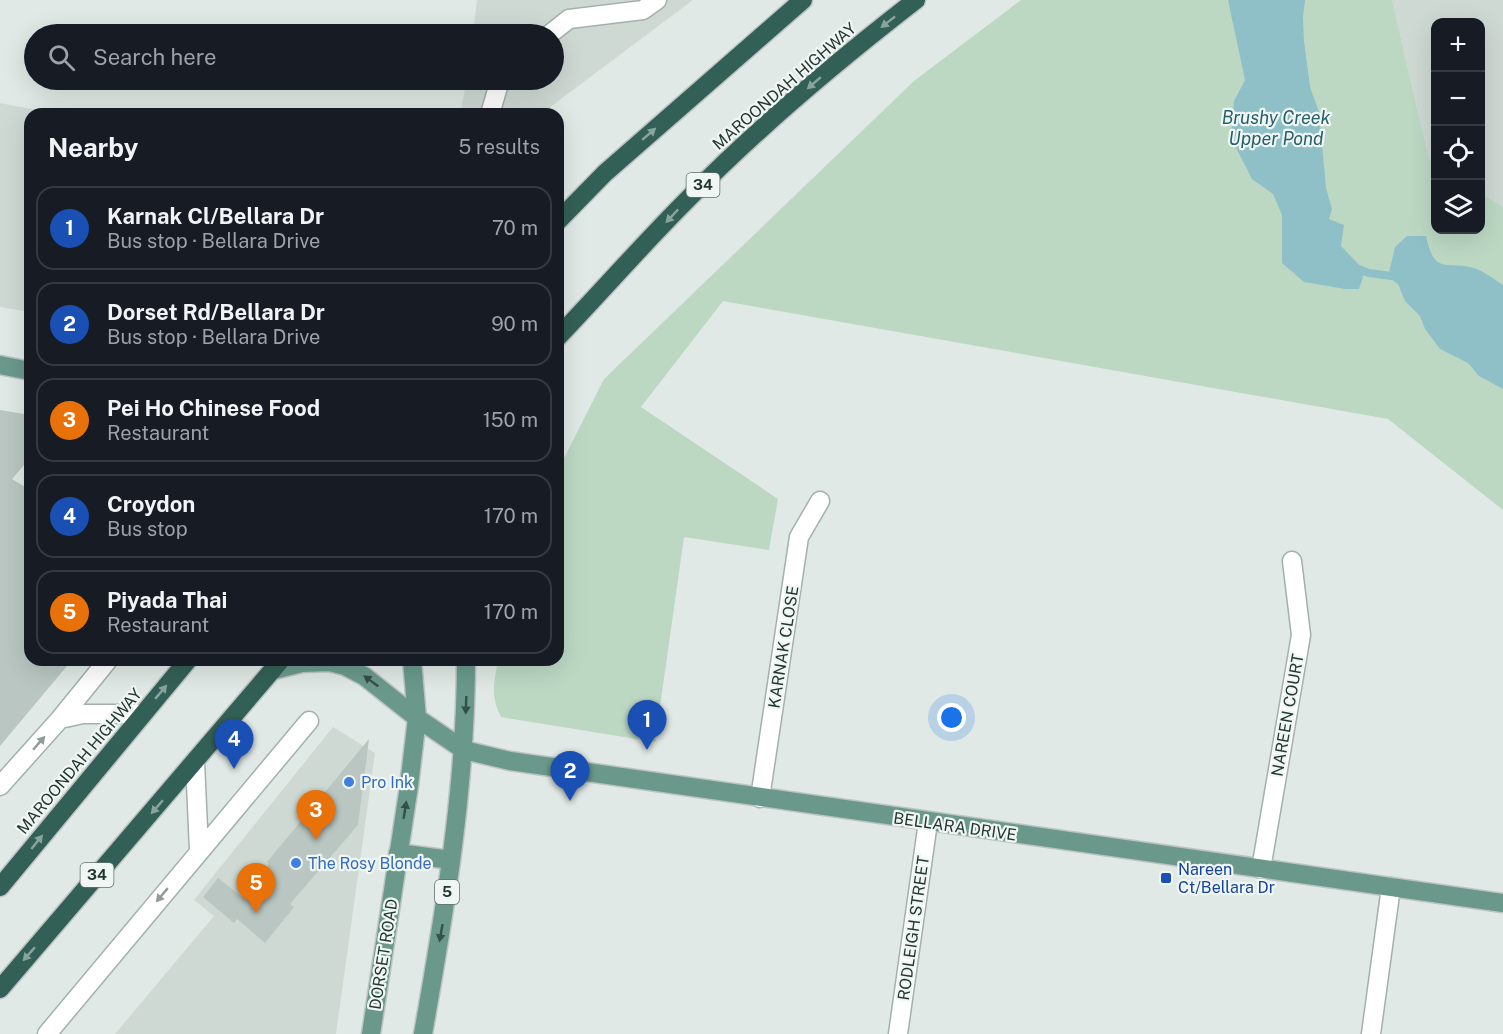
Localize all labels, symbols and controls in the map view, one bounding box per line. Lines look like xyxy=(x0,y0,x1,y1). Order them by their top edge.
one-way arrow xyxy=(880,16,895,28)
map controls xyxy=(1431,18,1485,234)
button: + xyxy=(1431,18,1485,72)
street label: MAROONDAH HIGHWAY xyxy=(709,19,860,154)
search box xyxy=(24,24,564,90)
icon: search xyxy=(45,41,78,74)
text: Search here xyxy=(93,44,217,70)
button: − xyxy=(1431,72,1485,126)
one-way arrow xyxy=(807,76,822,90)
water label: Brushy Creek Upper Pond xyxy=(1222,107,1331,149)
button: locate xyxy=(1431,126,1485,180)
one-way arrow xyxy=(641,128,657,141)
text: Nearby xyxy=(48,132,138,163)
text: 5 results xyxy=(458,135,540,159)
road number: 34 xyxy=(686,173,720,197)
button: layers xyxy=(1431,180,1485,234)
text: Karnak Cl/Bellara Dr xyxy=(107,203,324,229)
one-way arrow xyxy=(665,208,679,223)
text: 1 xyxy=(65,216,74,240)
text: 70 m xyxy=(492,216,538,240)
text: Bus stop · Bellara Drive xyxy=(107,229,320,253)
text: Dorset Rd/Bellara Dr xyxy=(107,299,325,325)
text: 2 xyxy=(63,312,76,336)
text: 90 m xyxy=(491,312,538,336)
text: Bus stop · Bellara Drive xyxy=(107,325,320,349)
text: Pei Ho Chinese Food xyxy=(107,395,320,421)
text: 3 xyxy=(63,408,76,432)
text: 150 m xyxy=(483,408,538,432)
text: Restaurant xyxy=(107,421,209,445)
text: Croydon xyxy=(107,491,195,517)
text: 4 xyxy=(63,504,76,528)
text: 170 m xyxy=(484,504,538,528)
text: Bus stop xyxy=(107,517,188,541)
street label: KARNAK CLOSE xyxy=(764,584,803,710)
text: Piyada Thai xyxy=(107,587,227,613)
text: 5 xyxy=(63,600,76,624)
text: 170 m xyxy=(484,600,538,624)
text: Restaurant xyxy=(107,613,209,637)
street label: NAREEN COURT xyxy=(1267,652,1308,778)
one-way arrow xyxy=(363,676,378,688)
one-way arrow xyxy=(155,684,168,700)
street label: MAROONDAH HIGHWAY xyxy=(13,685,146,838)
one-way arrow xyxy=(461,695,470,714)
pin: 1 xyxy=(628,700,666,750)
your location xyxy=(937,703,966,732)
pin: 4 xyxy=(214,720,254,769)
one-way arrow xyxy=(33,735,46,751)
pin: 2 xyxy=(550,752,590,801)
place label: Pro Ink xyxy=(361,773,413,792)
marker: Pro Ink xyxy=(342,775,356,789)
pin: 3 xyxy=(296,790,336,840)
one-way arrow xyxy=(151,799,164,814)
one-way arrow xyxy=(401,800,410,819)
street label: BELLARA DRIVE xyxy=(892,808,1018,845)
one-way arrow xyxy=(30,834,43,850)
place label: The Rosy Blonde xyxy=(308,854,432,873)
street label: RODLEIGH STREET xyxy=(894,854,933,1002)
marker: The Rosy Blonde xyxy=(289,856,303,870)
place label: Nareen Ct/Bellara Dr xyxy=(1178,860,1275,897)
road number: 34 xyxy=(80,863,114,887)
pin: 5 xyxy=(236,864,276,913)
marker: Nareen Ct/Bellara Dr xyxy=(1159,871,1173,885)
road number: 5 xyxy=(435,880,459,904)
one-way arrow xyxy=(156,888,169,903)
street label: DORSET ROAD xyxy=(365,897,402,1011)
one-way arrow xyxy=(436,923,445,942)
one-way arrow xyxy=(23,946,36,961)

